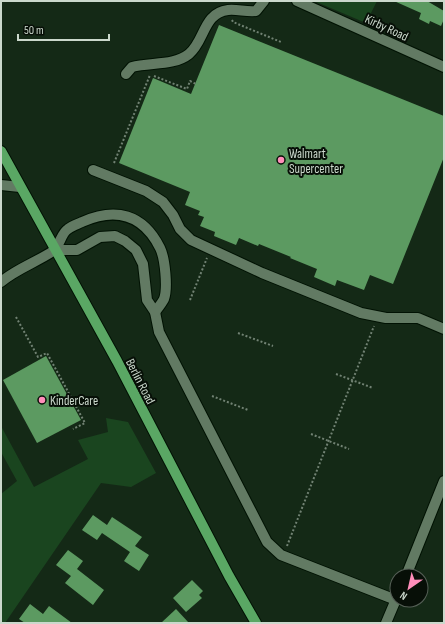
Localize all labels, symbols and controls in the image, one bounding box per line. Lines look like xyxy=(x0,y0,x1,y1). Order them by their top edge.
street label: Kirby Road xyxy=(362,11,411,45)
scale bar xyxy=(18,16,109,42)
text: 50 m xyxy=(24,23,44,38)
place label: Walmart Supercenter xyxy=(289,146,343,177)
marker: Walmart Supercenter xyxy=(276,155,286,165)
street label: Berlin Road xyxy=(122,356,158,407)
place label: KinderCare xyxy=(50,393,98,409)
marker: KinderCare xyxy=(37,395,47,405)
north arrow xyxy=(389,568,429,608)
text: N xyxy=(398,589,410,603)

